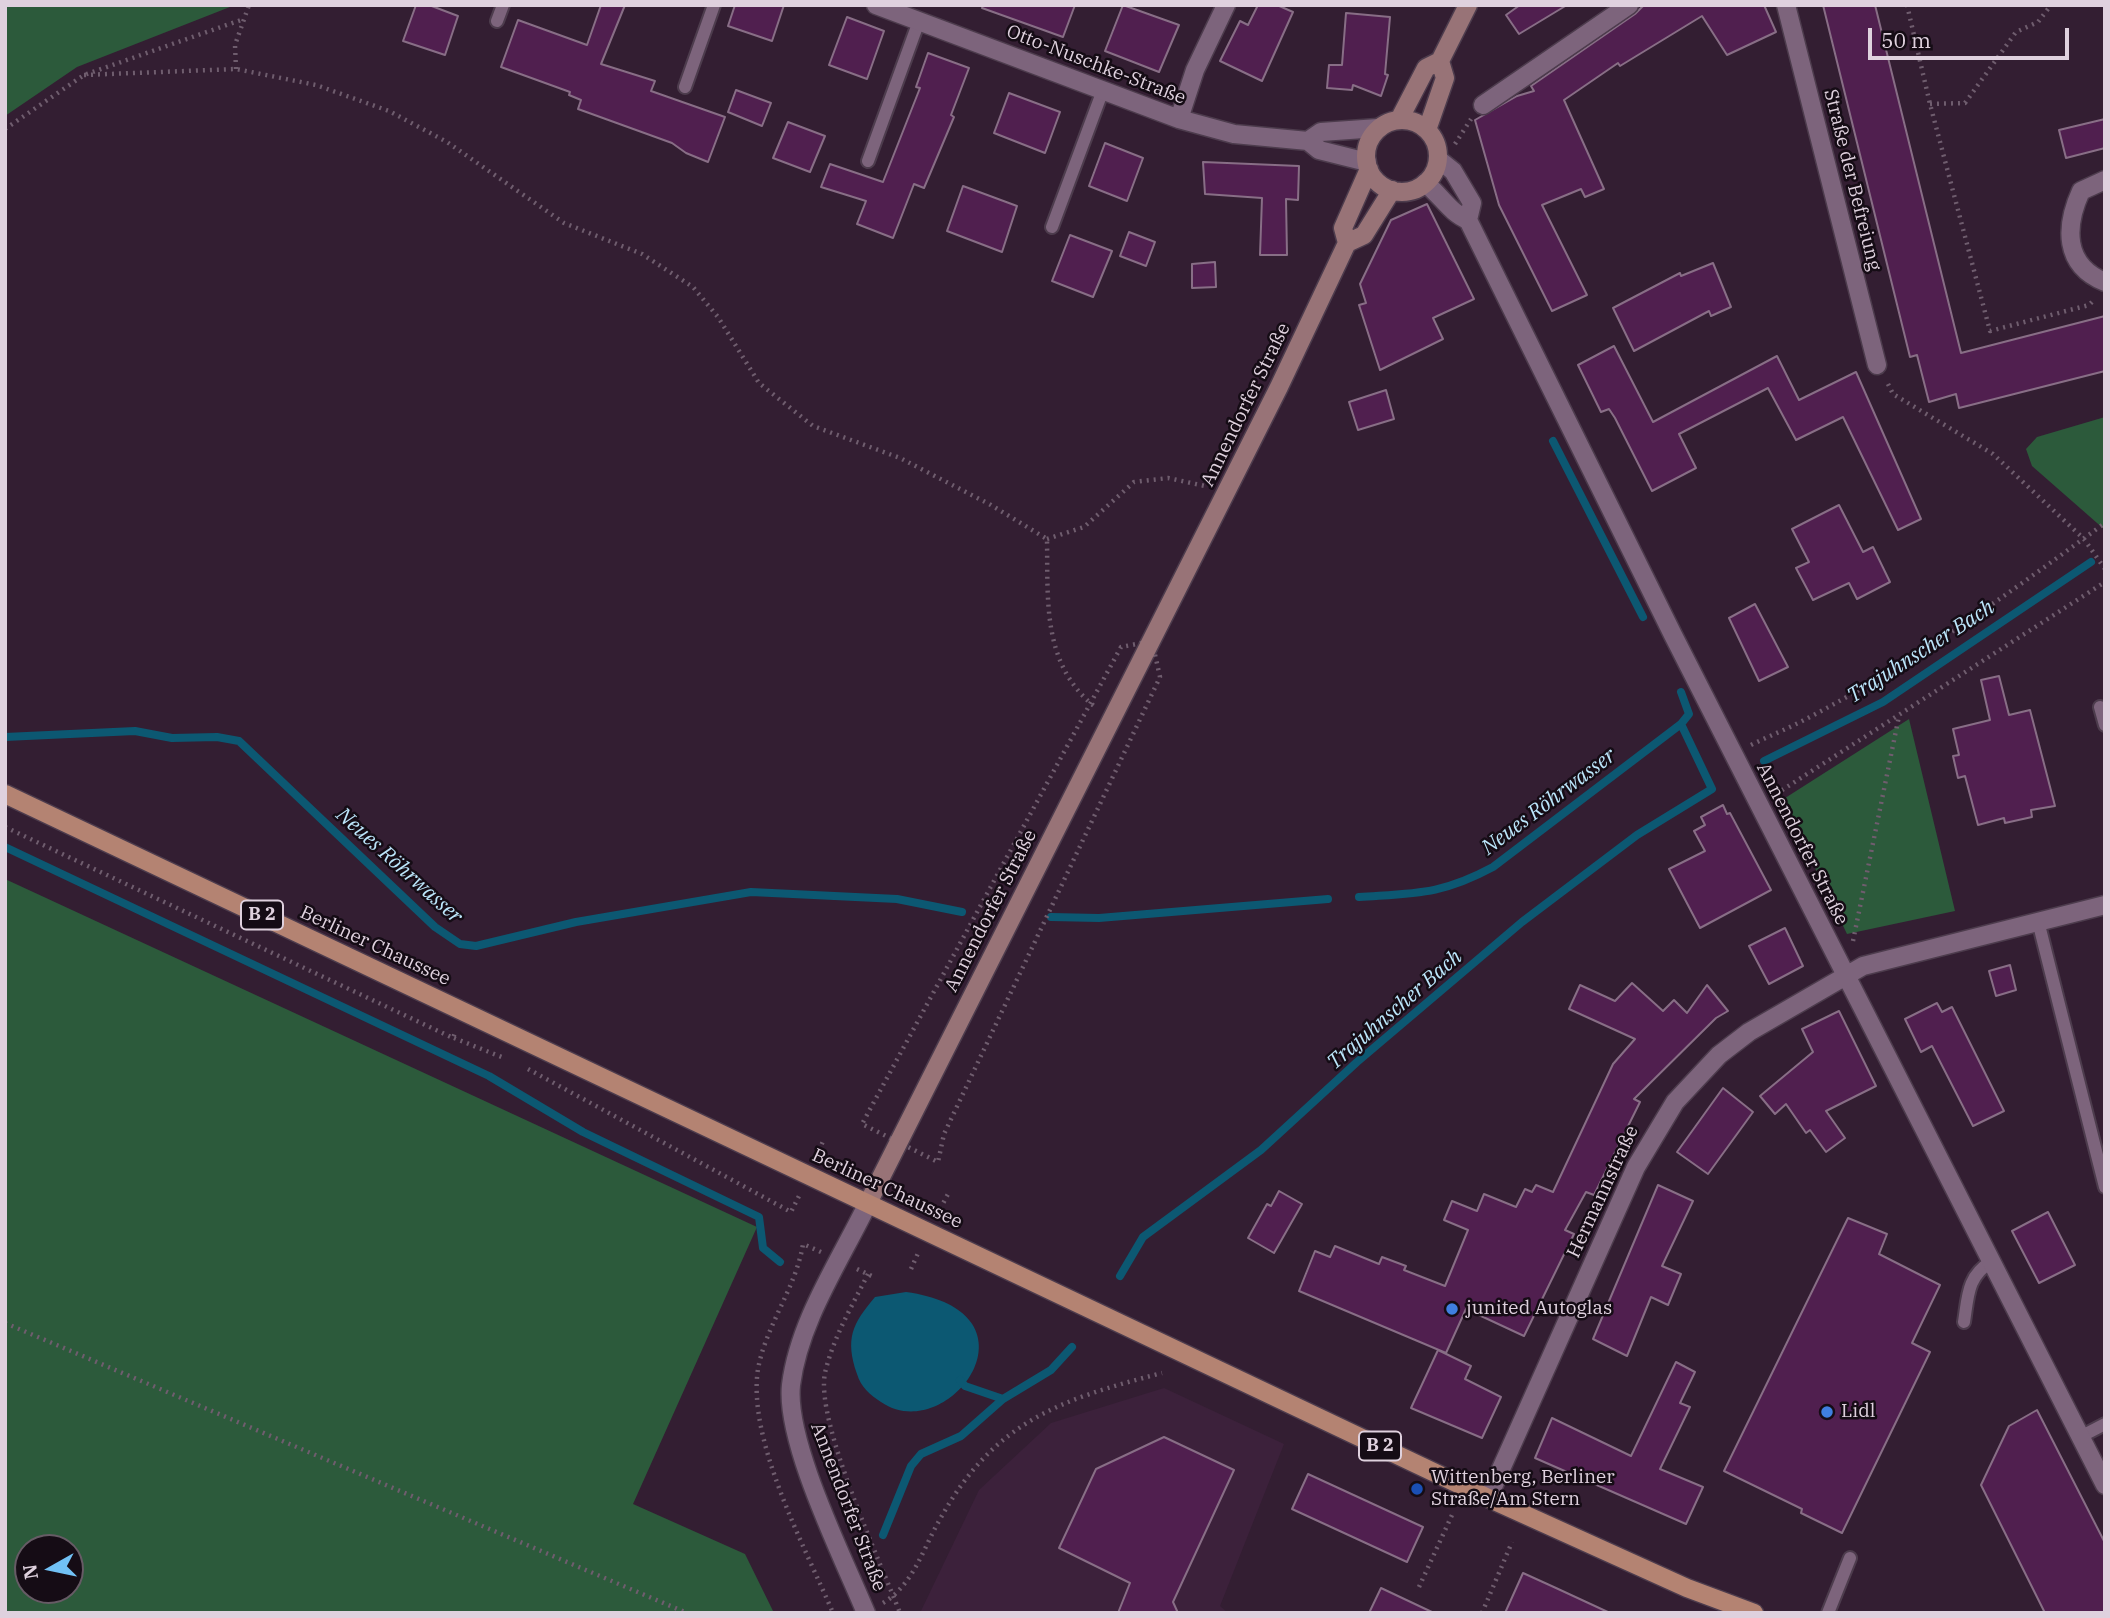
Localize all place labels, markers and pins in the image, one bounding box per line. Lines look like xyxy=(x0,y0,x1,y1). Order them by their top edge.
place label: junited Autoglas xyxy=(1466,1298,1612,1320)
marker: junited Autoglas xyxy=(1444,1301,1460,1317)
place label: Lidl xyxy=(1841,1401,1876,1423)
marker: Lidl xyxy=(1819,1404,1835,1420)
place label: Wittenberg, Berliner Straße/Am Stern xyxy=(1431,1467,1615,1511)
marker: Wittenberg, Berliner Straße/Am Stern xyxy=(1409,1481,1425,1497)

